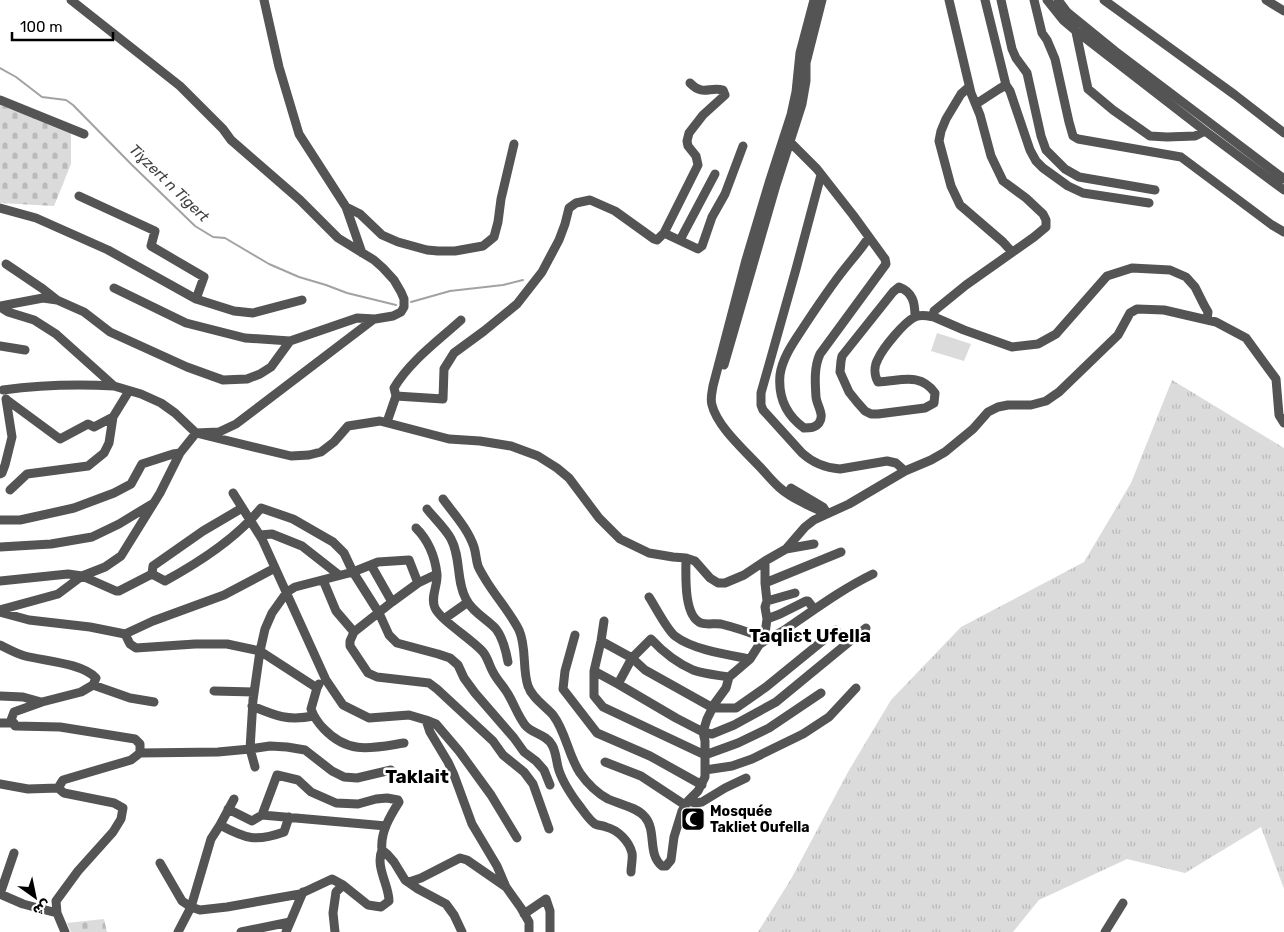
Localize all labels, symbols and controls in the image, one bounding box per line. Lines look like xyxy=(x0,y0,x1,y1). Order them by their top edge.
scale bar xyxy=(12,10,114,42)
text: 100 m xyxy=(20,18,62,36)
water label: Tiɣzert n Tigert xyxy=(125,140,213,226)
district label: Taqliɛt Ufella xyxy=(749,624,871,647)
district label: Taklait xyxy=(385,765,449,788)
place label: Mosquée Takliet Oufella xyxy=(710,803,810,836)
mosque icon: Mosquée Takliet Oufella xyxy=(680,806,706,832)
north arrow xyxy=(10,872,60,922)
text: ش xyxy=(30,896,54,920)

